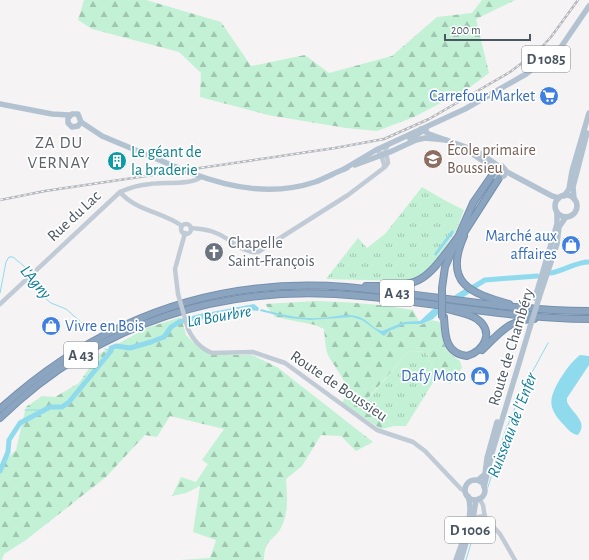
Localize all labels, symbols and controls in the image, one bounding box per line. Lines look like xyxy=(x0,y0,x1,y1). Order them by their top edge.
scale bar xyxy=(445,16,530,42)
text: 200 m xyxy=(451,24,481,36)
road number: D 1085 xyxy=(522,46,570,72)
supermarket icon: Carrefour Market xyxy=(538,85,560,107)
place label: Carrefour Market xyxy=(429,88,535,104)
district label: ZA DU VERNAY xyxy=(28,134,90,171)
place label: École primaire Boussieu xyxy=(447,140,536,176)
place label: Le géant de la braderie xyxy=(131,144,202,178)
school or university icon: École primaire Boussieu xyxy=(422,148,444,170)
building icon: Le géant de la braderie xyxy=(106,150,128,172)
street label: Rue du Lac xyxy=(44,188,104,244)
place label: Marché aux affaires xyxy=(485,228,557,262)
shop icon: Marché aux affaires xyxy=(560,234,582,256)
place label: Chapelle Saint-François xyxy=(228,235,315,269)
church icon: Chapelle Saint-François xyxy=(203,241,225,263)
water label: L'Agny xyxy=(17,262,55,302)
road number: A 43 xyxy=(380,280,414,306)
street label: Route de Chambéry xyxy=(486,286,537,408)
water label: La Bourbre xyxy=(185,302,253,330)
shop icon: Vivre en Bois xyxy=(40,315,62,337)
place label: Vivre en Bois xyxy=(65,318,144,334)
road number: A 43 xyxy=(64,342,98,368)
street label: Route de Boussieu xyxy=(288,348,390,424)
shop icon: Dafy Moto xyxy=(469,365,491,387)
place label: Dafy Moto xyxy=(401,368,466,385)
water label: Ruisseau de l'Enfer xyxy=(484,370,540,480)
road number: D 1006 xyxy=(445,517,495,543)

